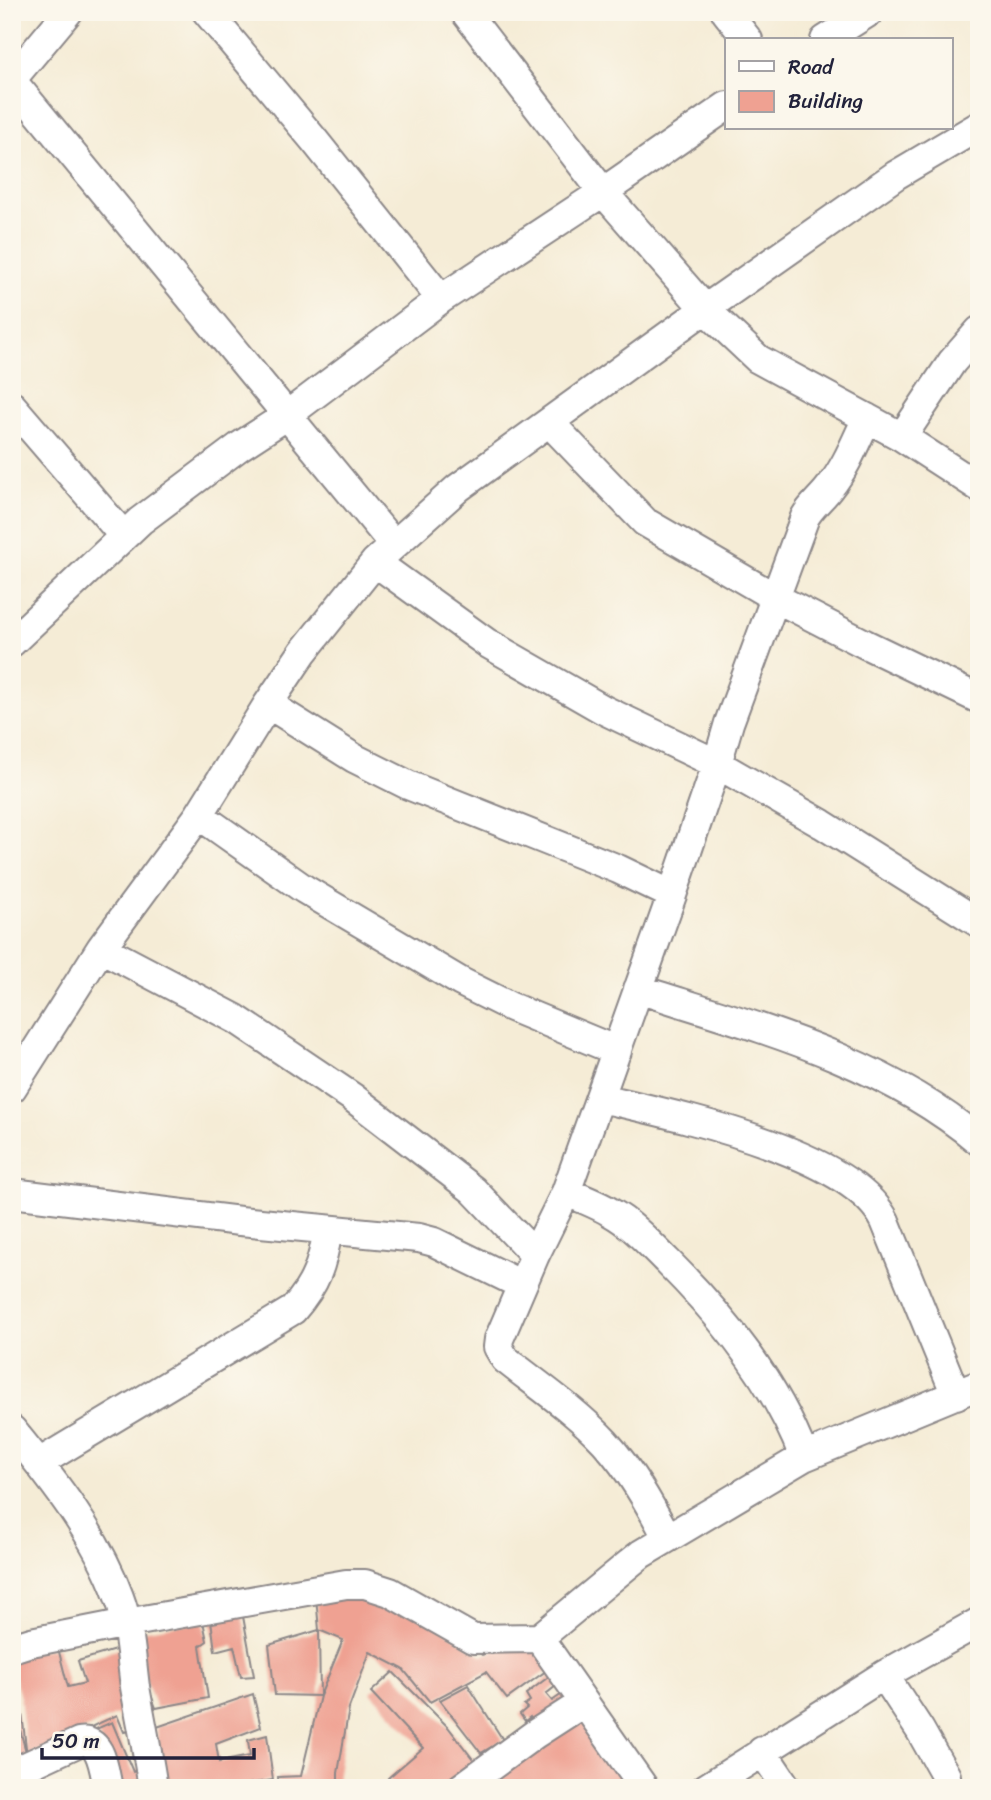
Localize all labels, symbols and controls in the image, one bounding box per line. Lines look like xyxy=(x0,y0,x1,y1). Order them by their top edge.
legend xyxy=(725,38,953,130)
text: Road xyxy=(788,48,835,86)
text: Building xyxy=(788,82,864,120)
scale bar xyxy=(42,1716,254,1760)
text: 50 m xyxy=(52,1722,100,1760)

